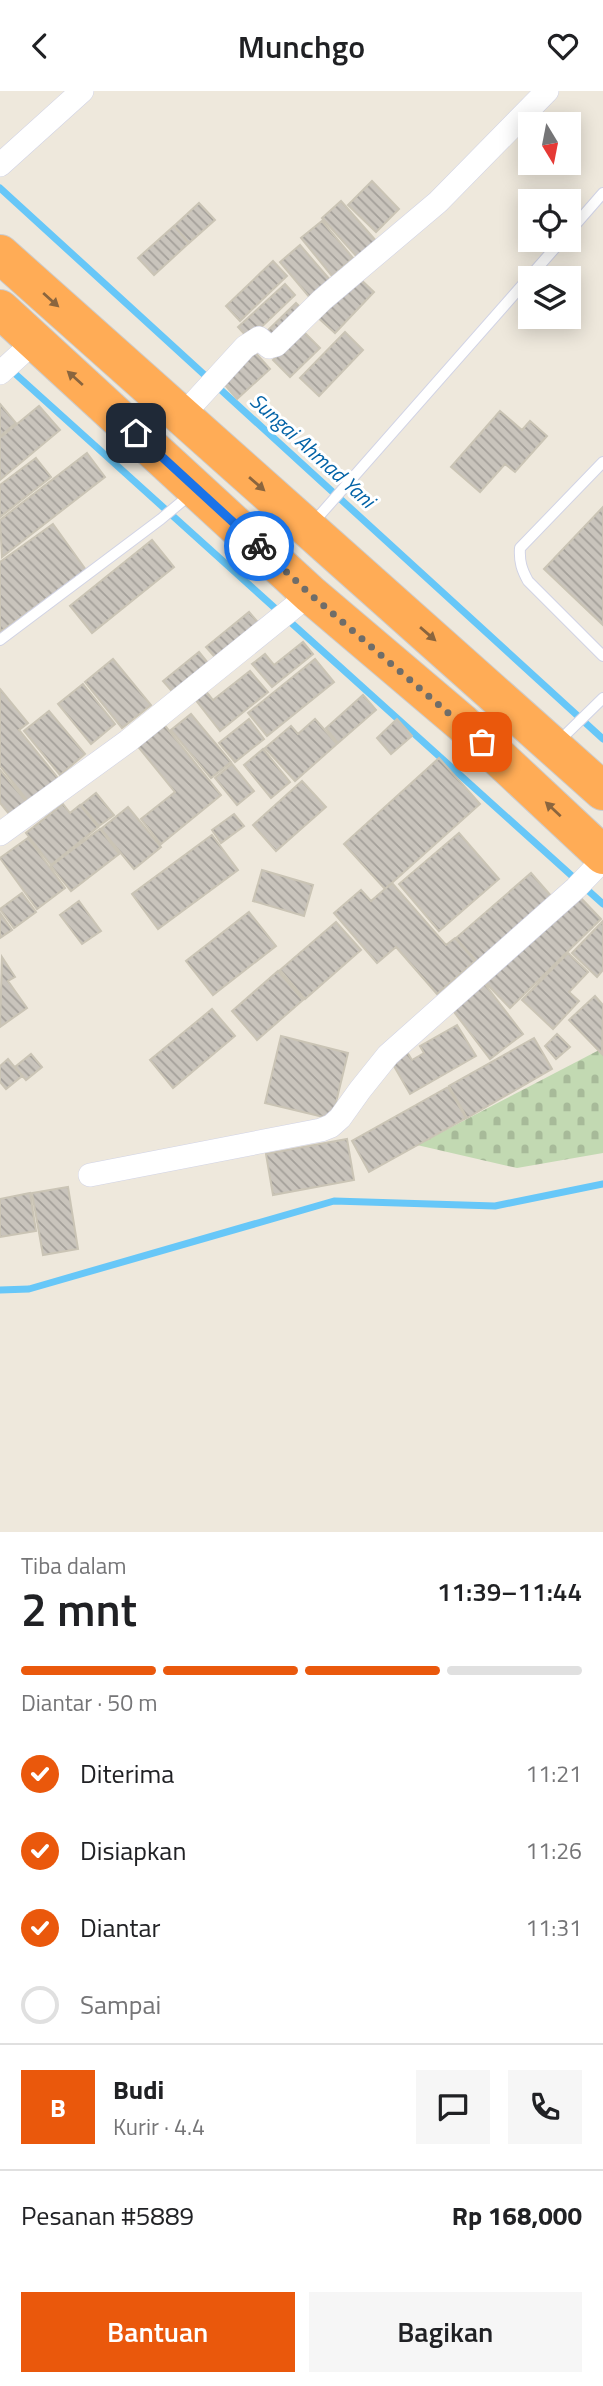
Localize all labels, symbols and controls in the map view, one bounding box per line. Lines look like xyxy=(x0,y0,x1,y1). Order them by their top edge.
text: Munchgo xyxy=(238,22,365,70)
icon: back xyxy=(21,27,59,65)
icon: heart xyxy=(544,27,582,65)
north arrow xyxy=(518,112,581,175)
map controls xyxy=(518,112,581,329)
button: locate xyxy=(518,189,581,252)
button: layers xyxy=(518,266,581,329)
one-way arrow xyxy=(42,291,59,307)
one-way arrow xyxy=(67,370,84,386)
water label: Sungai Ahmad Yani xyxy=(243,385,385,517)
pin xyxy=(106,403,166,463)
icon: home xyxy=(117,414,155,452)
one-way arrow xyxy=(248,476,266,492)
courier xyxy=(224,511,294,581)
icon: bike xyxy=(240,527,278,565)
one-way arrow xyxy=(419,626,436,641)
pin xyxy=(452,712,512,772)
icon: bag xyxy=(463,723,501,761)
one-way arrow xyxy=(545,801,562,817)
text: Tiba dalam xyxy=(21,1548,127,1583)
text: 11:39–11:44 xyxy=(437,1572,582,1611)
text: 2 mnt xyxy=(21,1574,137,1644)
text: Diantar · 50 m xyxy=(21,1685,157,1720)
text: Diterima xyxy=(80,1754,174,1793)
icon: check xyxy=(21,1755,59,1793)
text: 11:21 xyxy=(525,1756,582,1791)
text: Disiapkan xyxy=(80,1831,186,1870)
icon: check xyxy=(21,1832,59,1870)
text: 11:26 xyxy=(525,1833,582,1868)
text: Diantar xyxy=(80,1908,161,1947)
icon: check xyxy=(21,1909,59,1947)
text: 11:31 xyxy=(525,1910,582,1945)
text: Sampai xyxy=(80,1985,161,2024)
text: Budi xyxy=(113,2070,164,2109)
button: chat xyxy=(416,2070,490,2144)
button: phone xyxy=(508,2070,582,2144)
text: B xyxy=(50,2088,66,2127)
text: Kurir · 4.4 xyxy=(113,2109,205,2144)
text: Pesanan #5889 xyxy=(21,2196,194,2235)
text: Rp 168,000 xyxy=(452,2196,582,2235)
button: Bantuan xyxy=(21,2292,295,2372)
button: Bagikan xyxy=(309,2292,582,2372)

